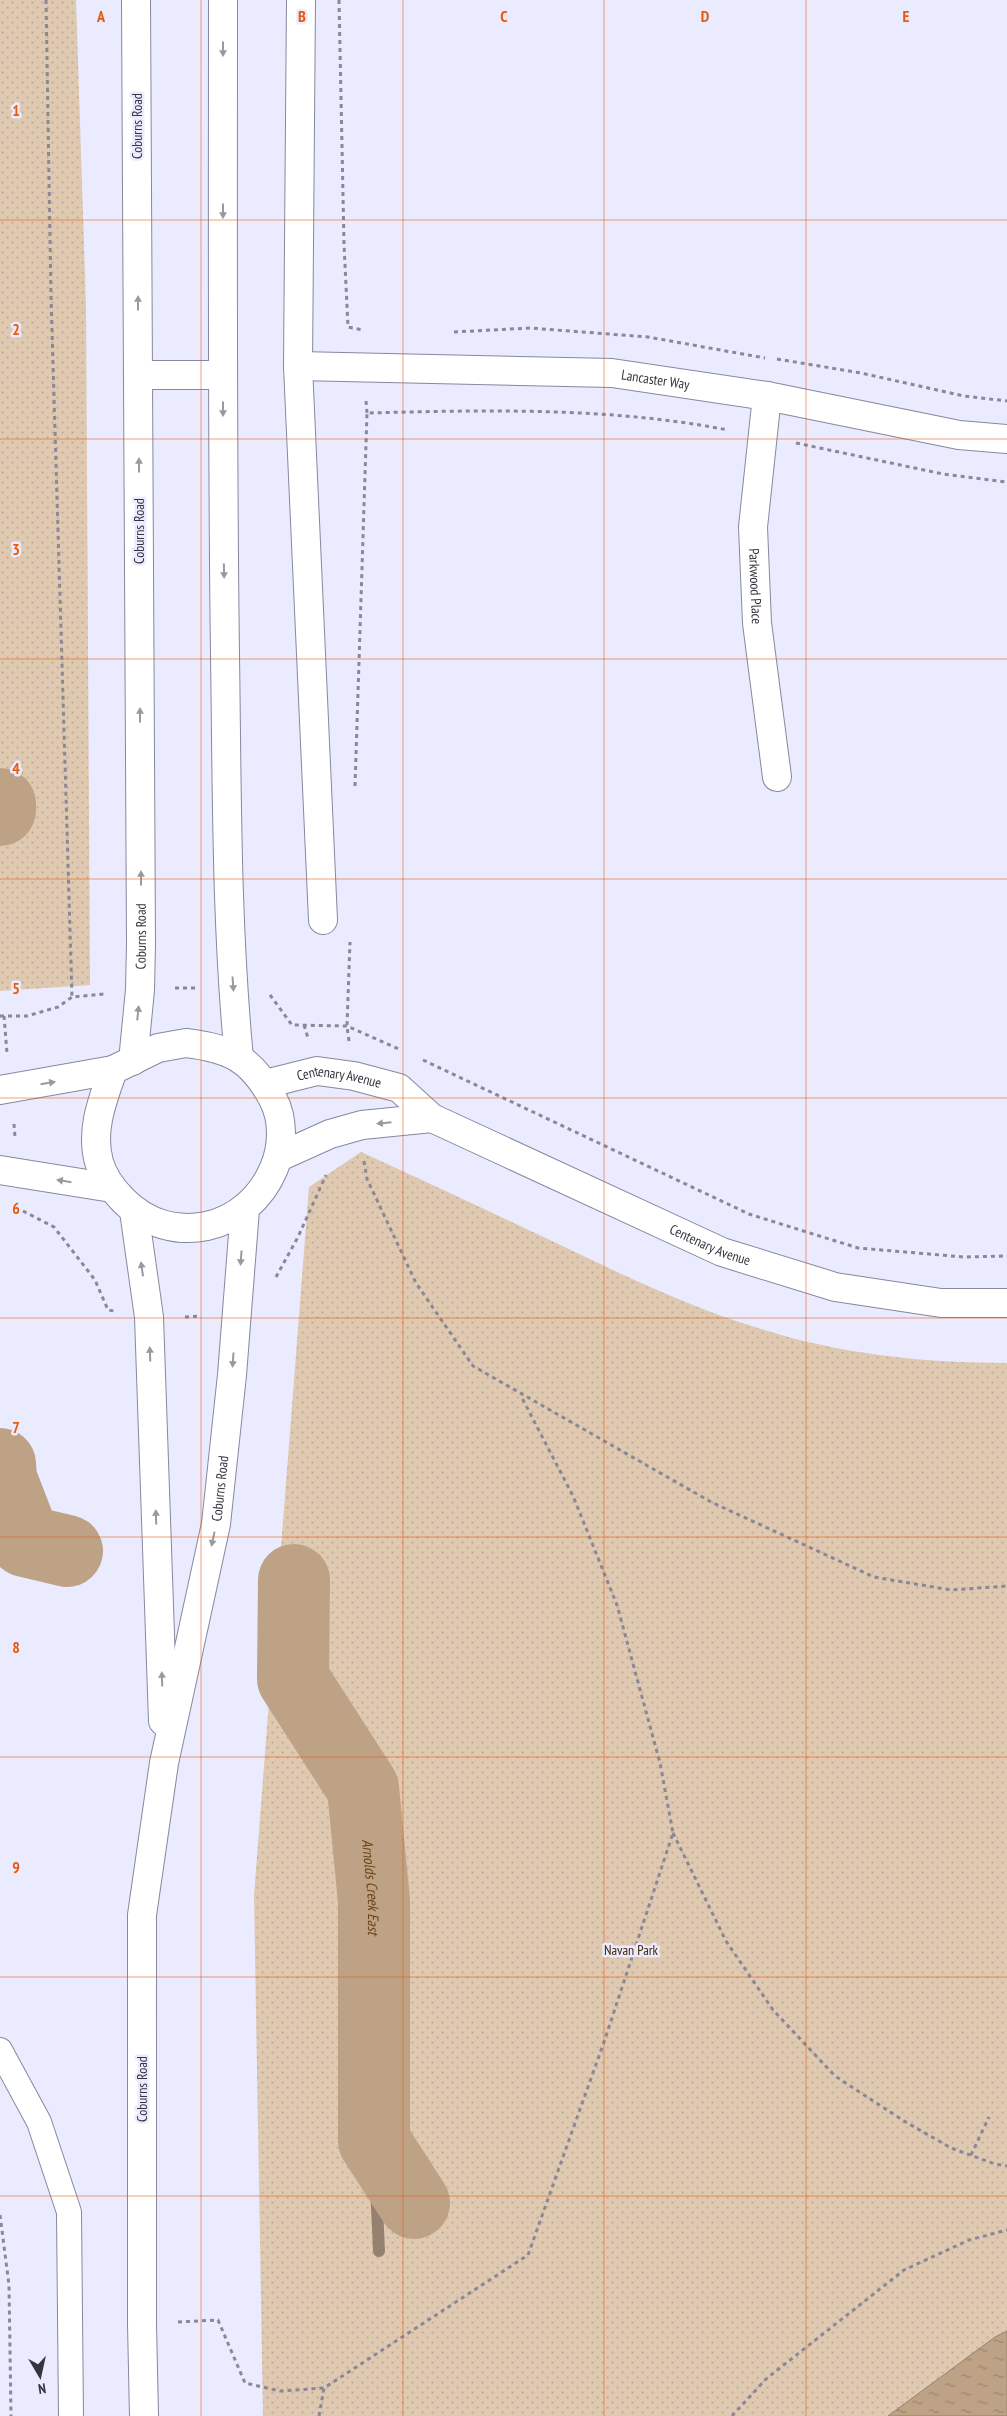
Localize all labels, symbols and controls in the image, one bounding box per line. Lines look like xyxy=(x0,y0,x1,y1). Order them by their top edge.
text: A xyxy=(96,6,106,26)
text: B xyxy=(298,6,306,26)
text: C xyxy=(500,6,508,26)
text: D xyxy=(701,6,710,26)
text: E xyxy=(903,6,910,26)
one-way arrow xyxy=(219,41,227,57)
street label: Coburns Road xyxy=(128,93,146,159)
text: 1 xyxy=(12,100,20,120)
one-way arrow xyxy=(219,203,227,219)
one-way arrow xyxy=(134,295,142,311)
text: 2 xyxy=(12,319,20,339)
street label: Lancaster Way xyxy=(620,366,691,393)
one-way arrow xyxy=(219,401,227,417)
one-way arrow xyxy=(135,457,143,473)
street label: Coburns Road xyxy=(130,498,148,564)
text: 3 xyxy=(12,539,20,559)
street label: Parkwood Place xyxy=(745,548,766,625)
one-way arrow xyxy=(220,563,228,579)
one-way arrow xyxy=(136,707,144,723)
text: 4 xyxy=(12,758,20,778)
one-way arrow xyxy=(137,870,145,886)
street label: Coburns Road xyxy=(131,903,150,969)
one-way arrow xyxy=(229,976,237,992)
text: 5 xyxy=(12,978,20,998)
one-way arrow xyxy=(134,1004,142,1020)
street label: Centenary Avenue xyxy=(295,1062,384,1092)
one-way arrow xyxy=(41,1078,57,1086)
one-way arrow xyxy=(376,1119,392,1127)
one-way arrow xyxy=(55,1176,71,1184)
text: 6 xyxy=(12,1198,20,1218)
street label: Centenary Avenue xyxy=(667,1220,753,1269)
one-way arrow xyxy=(237,1250,245,1266)
one-way arrow xyxy=(138,1261,146,1277)
one-way arrow xyxy=(146,1346,154,1362)
one-way arrow xyxy=(229,1352,237,1368)
text: 7 xyxy=(12,1417,20,1437)
street label: Coburns Road xyxy=(207,1455,232,1522)
one-way arrow xyxy=(152,1508,160,1524)
one-way arrow xyxy=(209,1531,217,1546)
text: 8 xyxy=(12,1637,20,1657)
one-way arrow xyxy=(157,1671,165,1687)
water label: Arnolds Creek East xyxy=(359,1838,384,1937)
text: 9 xyxy=(12,1857,20,1877)
park label: Navan Park xyxy=(604,1941,659,1959)
street label: Coburns Road xyxy=(133,2056,151,2122)
north arrow xyxy=(15,2351,65,2401)
text: N xyxy=(37,2379,47,2398)

